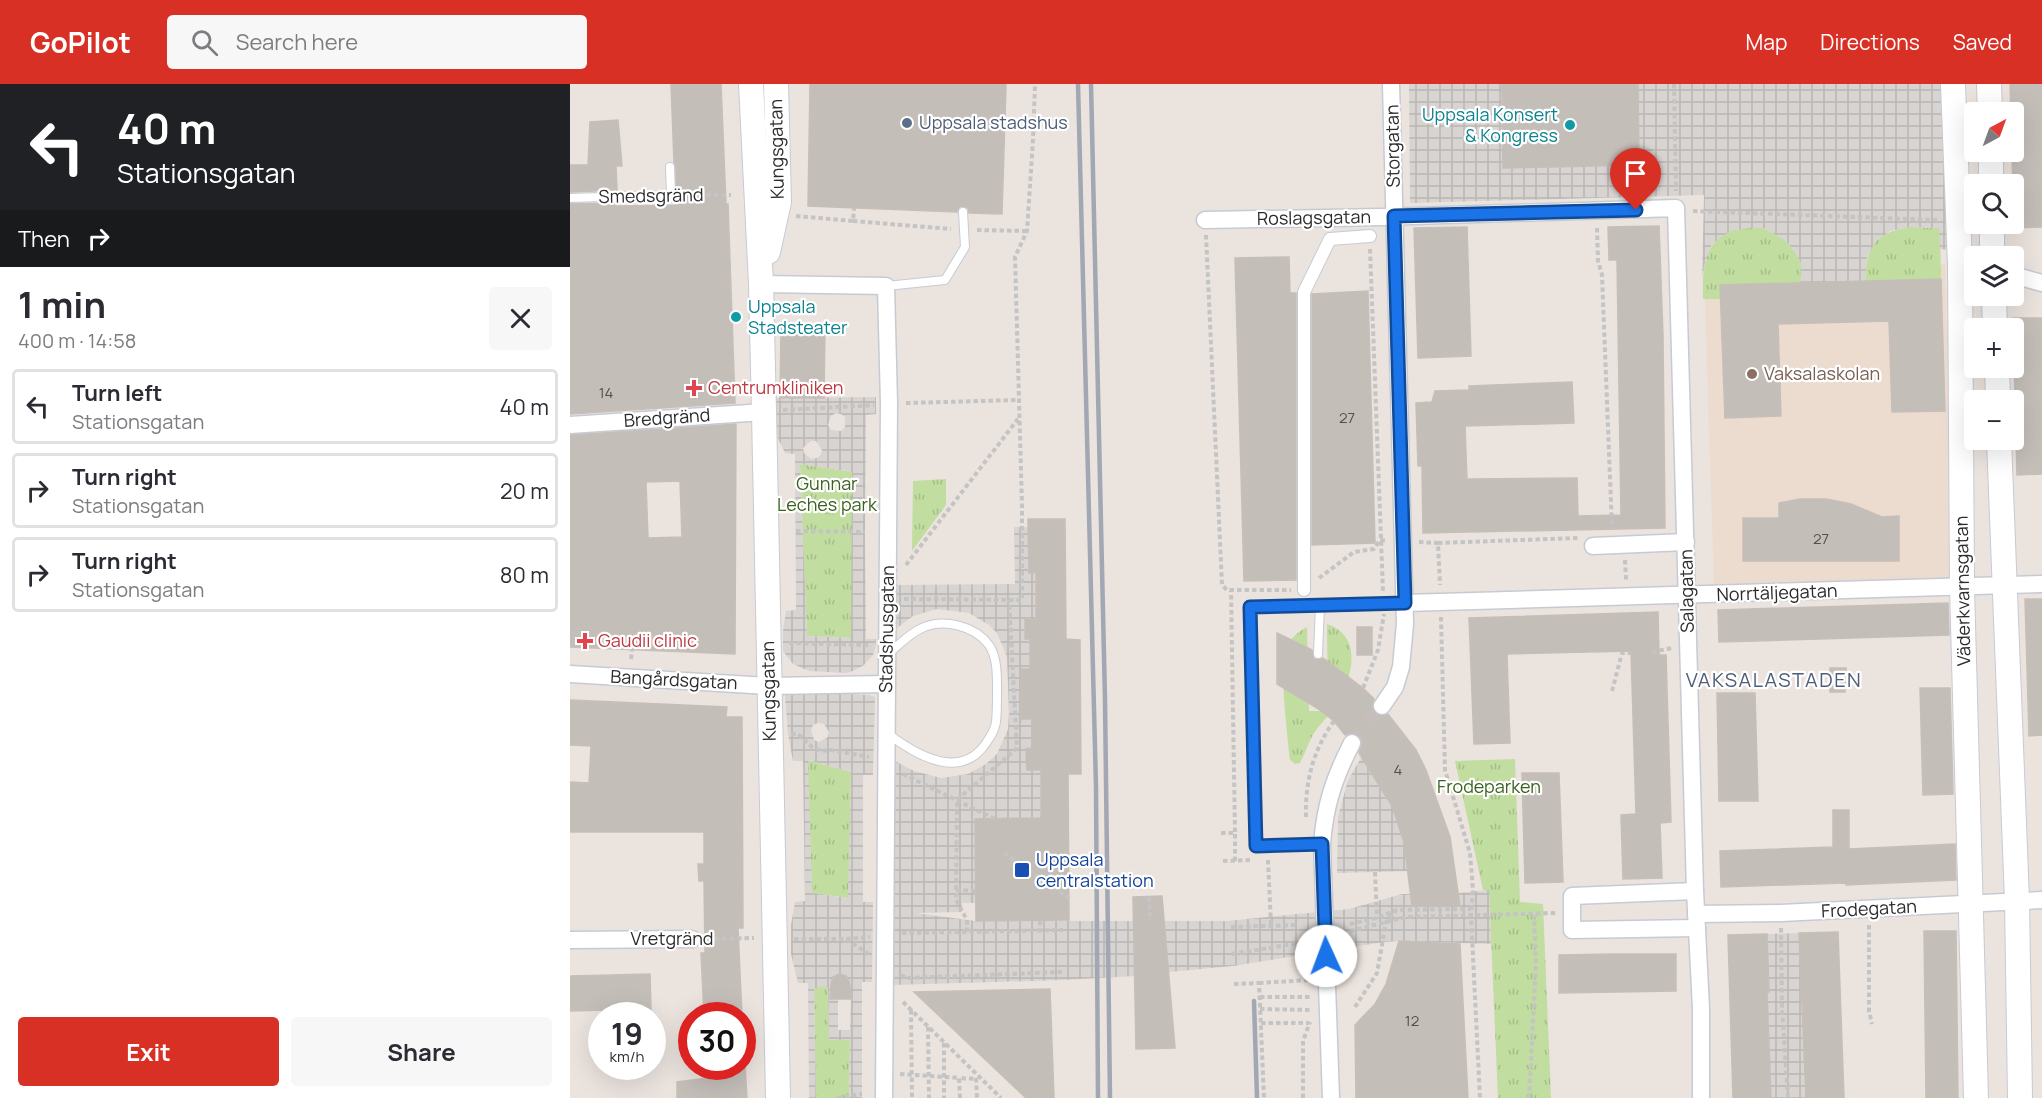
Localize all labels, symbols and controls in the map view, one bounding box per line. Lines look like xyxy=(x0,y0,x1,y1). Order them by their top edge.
search box xyxy=(167,15,587,69)
text: GoPilot xyxy=(30,23,131,61)
icon: search xyxy=(188,26,221,59)
text: Search here xyxy=(236,27,358,57)
text: Map xyxy=(1746,28,1787,56)
text: Directions xyxy=(1820,28,1920,56)
text: Saved xyxy=(1953,28,2012,56)
text: 40 m xyxy=(117,99,216,157)
street label: Kungsgatan xyxy=(763,99,789,199)
place label: Uppsala Konsert & Kongress xyxy=(1422,102,1558,147)
north arrow xyxy=(1964,102,2024,162)
map controls xyxy=(1964,102,2024,450)
street label: Storgatan xyxy=(1379,104,1405,188)
icon: left xyxy=(18,108,96,186)
place label: Uppsala stadshus xyxy=(919,110,1068,134)
marker: Uppsala stadshus xyxy=(900,116,914,130)
marker: Uppsala Konsert & Kongress xyxy=(1563,118,1577,132)
pin xyxy=(1610,148,1661,210)
text: Stationsgatan xyxy=(117,154,296,191)
icon: arrive xyxy=(1619,157,1652,190)
button: search xyxy=(1964,174,2024,234)
street label: Smedsgränd xyxy=(598,182,704,208)
street label: Roslagsgatan xyxy=(1257,204,1371,230)
icon: right xyxy=(82,222,115,255)
text: Then xyxy=(18,224,70,254)
button: layers xyxy=(1964,246,2024,306)
text: 1 min xyxy=(18,280,106,329)
button: close xyxy=(489,287,552,350)
place label: Uppsala Stadsteater xyxy=(748,294,848,339)
marker: Uppsala Stadsteater xyxy=(729,310,743,324)
button: + xyxy=(1964,318,2024,378)
text: 400 m · 14:58 xyxy=(18,327,136,354)
place label: Vaksalaskolan xyxy=(1764,361,1880,385)
marker: Vaksalaskolan xyxy=(1745,367,1759,381)
place label: Centrumkliniken xyxy=(708,375,843,399)
text: Turn left xyxy=(72,378,162,408)
marker: Centrumkliniken xyxy=(685,379,703,397)
house number: 14 xyxy=(599,382,613,403)
icon: left xyxy=(21,390,54,423)
button: − xyxy=(1964,390,2024,450)
text: 40 m xyxy=(500,392,549,422)
street label: Bredgränd xyxy=(623,402,711,432)
house number: 27 xyxy=(1339,407,1355,428)
text: Stationsgatan xyxy=(72,408,204,435)
text: Turn right xyxy=(72,462,177,492)
park label: Gunnar Leches park xyxy=(777,471,878,516)
icon: right xyxy=(21,474,54,507)
text: 20 m xyxy=(500,476,549,506)
text: Stationsgatan xyxy=(72,492,204,519)
street label: Väderkvarnsgatan xyxy=(1949,516,1975,666)
house number: 27 xyxy=(1813,528,1829,549)
text: Turn right xyxy=(72,546,177,576)
street label: Salagatan xyxy=(1673,549,1699,633)
icon: right xyxy=(21,558,54,591)
text: 80 m xyxy=(500,560,549,590)
street label: Stadshusgatan xyxy=(873,565,899,693)
text: Stationsgatan xyxy=(72,576,204,603)
street label: Norrtäljegatan xyxy=(1716,578,1838,606)
place label: Gaudii clinic xyxy=(598,628,697,652)
marker: Gaudii clinic xyxy=(576,632,594,650)
street label: Kungsgatan xyxy=(755,641,781,741)
street label: Bangårdsgatan xyxy=(610,664,738,694)
district label: VAKSALASTADEN xyxy=(1686,666,1862,693)
house number: 4 xyxy=(1394,759,1403,780)
park label: Frodeparken xyxy=(1437,774,1541,798)
place label: Uppsala centralstation xyxy=(1036,847,1154,892)
marker: Uppsala centralstation xyxy=(1013,861,1031,879)
street label: Frodegatan xyxy=(1821,894,1917,922)
position arrow xyxy=(1294,924,1358,988)
street label: Vretgränd xyxy=(631,926,713,950)
speed limit sign: 30 xyxy=(678,1002,756,1080)
house number: 12 xyxy=(1405,1010,1419,1031)
text: 19 xyxy=(611,1013,643,1054)
button: Exit xyxy=(18,1017,279,1086)
button: Share xyxy=(291,1017,552,1086)
text: km/h xyxy=(610,1046,644,1067)

